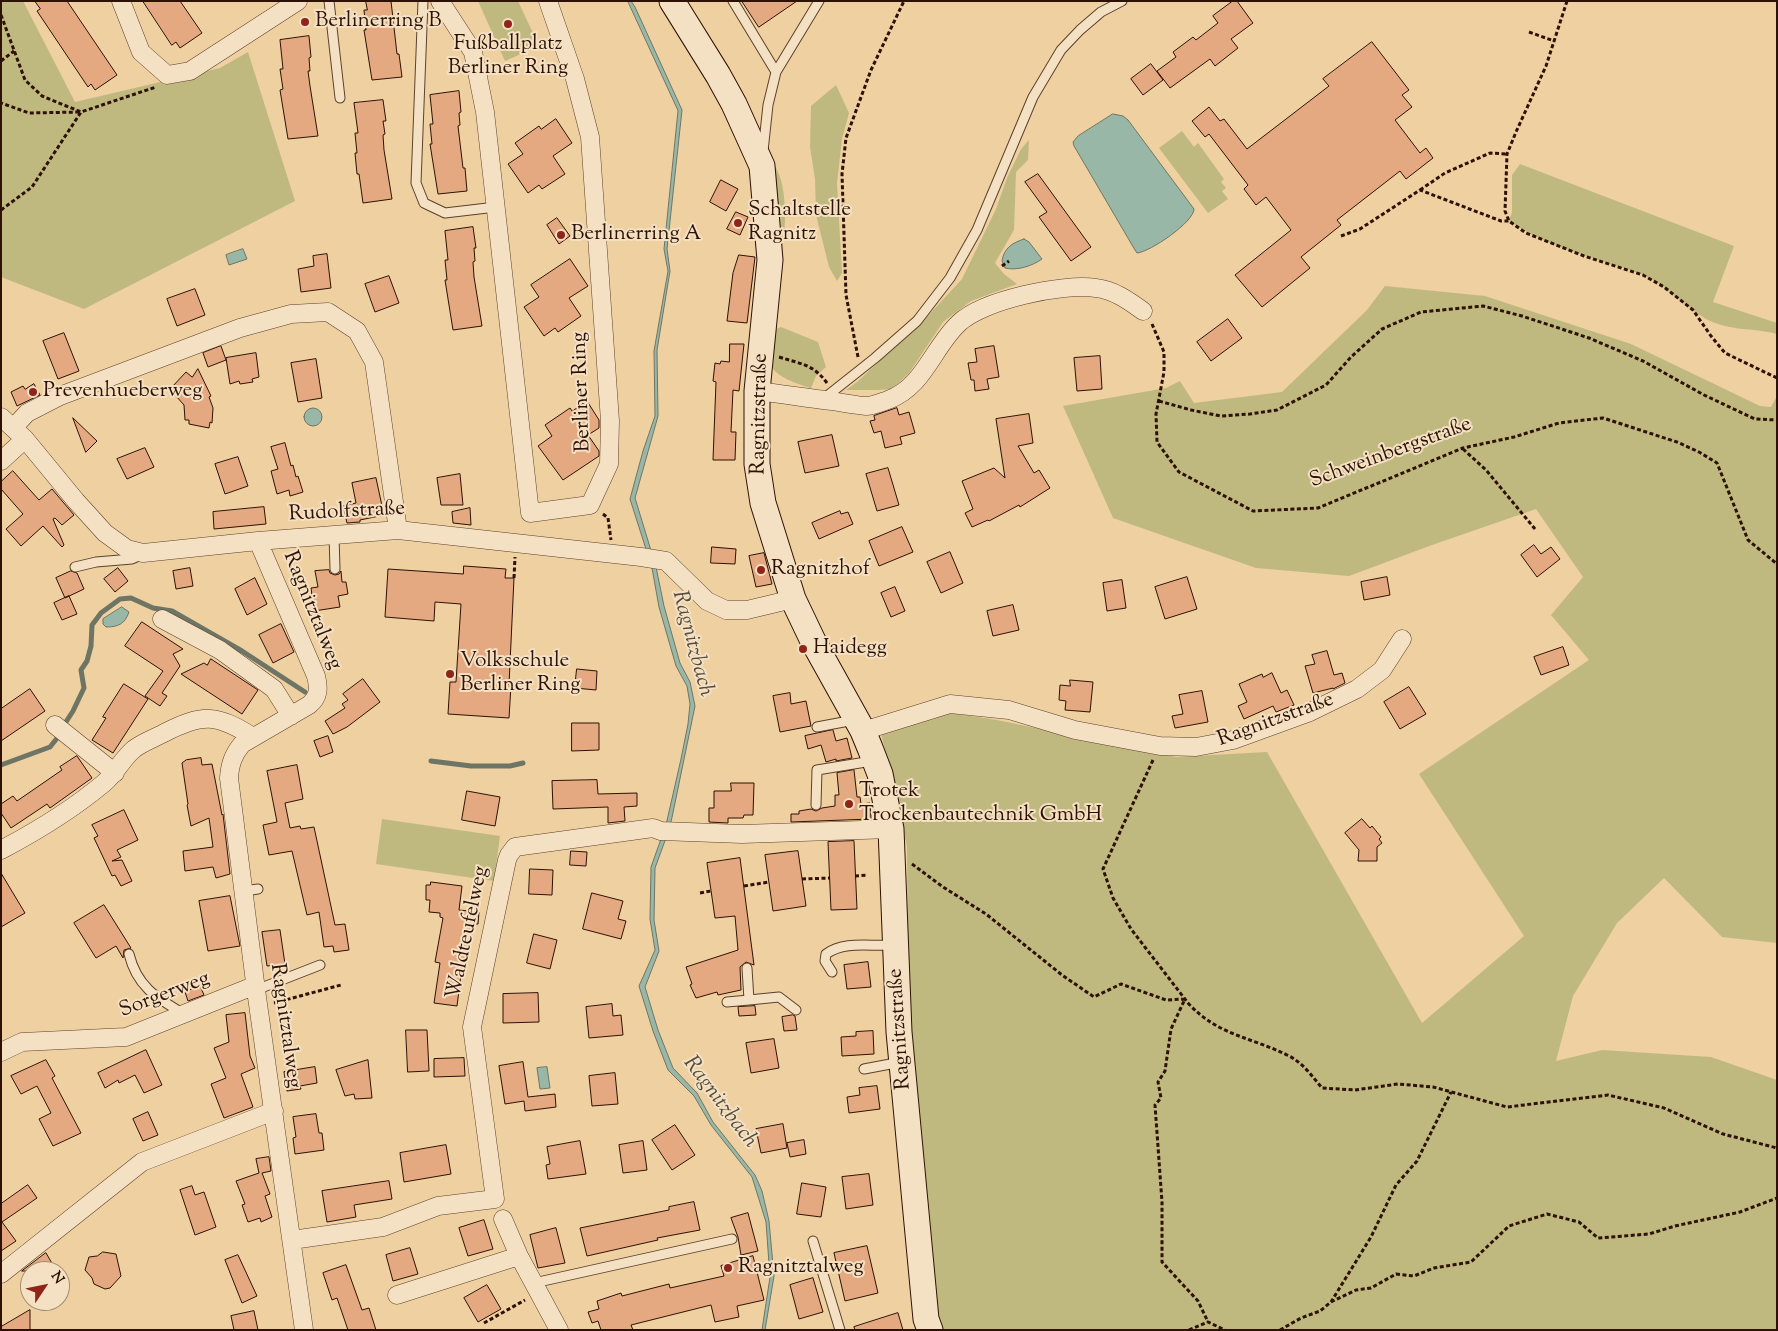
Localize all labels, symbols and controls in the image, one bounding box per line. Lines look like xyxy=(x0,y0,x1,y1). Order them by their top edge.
place label: Berlinerring B xyxy=(315,9,441,35)
marker: Berlinerring B xyxy=(299,16,311,28)
marker: Fußballplatz Berliner Ring xyxy=(502,18,514,30)
place label: Fußballplatz Berliner Ring xyxy=(448,32,568,82)
place label: Schaltstelle Ragnitz xyxy=(748,198,851,248)
marker: Schaltstelle Ragnitz xyxy=(732,217,744,229)
place label: Berlinerring A xyxy=(571,222,701,248)
marker: Berlinerring A xyxy=(555,229,567,241)
street label: Berliner Ring xyxy=(568,331,598,453)
street label: Ragnitzstraße xyxy=(747,353,775,475)
place label: Prevenhueberweg xyxy=(43,379,203,405)
marker: Prevenhueberweg xyxy=(27,386,39,398)
street label: Schweinbergstraße xyxy=(1307,413,1475,495)
street label: Rudolfstraße xyxy=(288,497,406,529)
street label: Ragnitztalweg xyxy=(276,548,346,674)
place label: Ragnitzhof xyxy=(771,557,870,583)
marker: Ragnitzhof xyxy=(755,564,767,576)
water label: Ragnitzbach xyxy=(664,588,718,700)
place label: Haidegg xyxy=(813,636,887,662)
marker: Haidegg xyxy=(797,643,809,655)
place label: Volksschule Berliner Ring xyxy=(460,649,580,699)
marker: Volksschule Berliner Ring xyxy=(444,668,456,680)
street label: Ragnitzstraße xyxy=(1214,688,1338,754)
place label: Trotek Trockenbautechnik GmbH xyxy=(859,779,1102,829)
marker: Trotek Trockenbautechnik GmbH xyxy=(843,798,855,810)
street label: Waldteufelweg xyxy=(443,864,495,1002)
street label: Ragnitztalweg xyxy=(263,962,305,1090)
street label: Sorgerweg xyxy=(116,967,214,1025)
street label: Ragnitzstraße xyxy=(884,967,918,1091)
water label: Ragnitzbach xyxy=(676,1052,762,1154)
place label: Ragnitztalweg xyxy=(738,1255,864,1281)
north arrow xyxy=(20,1261,70,1311)
marker: Ragnitztalweg xyxy=(722,1262,734,1274)
text: N xyxy=(45,1268,68,1288)

